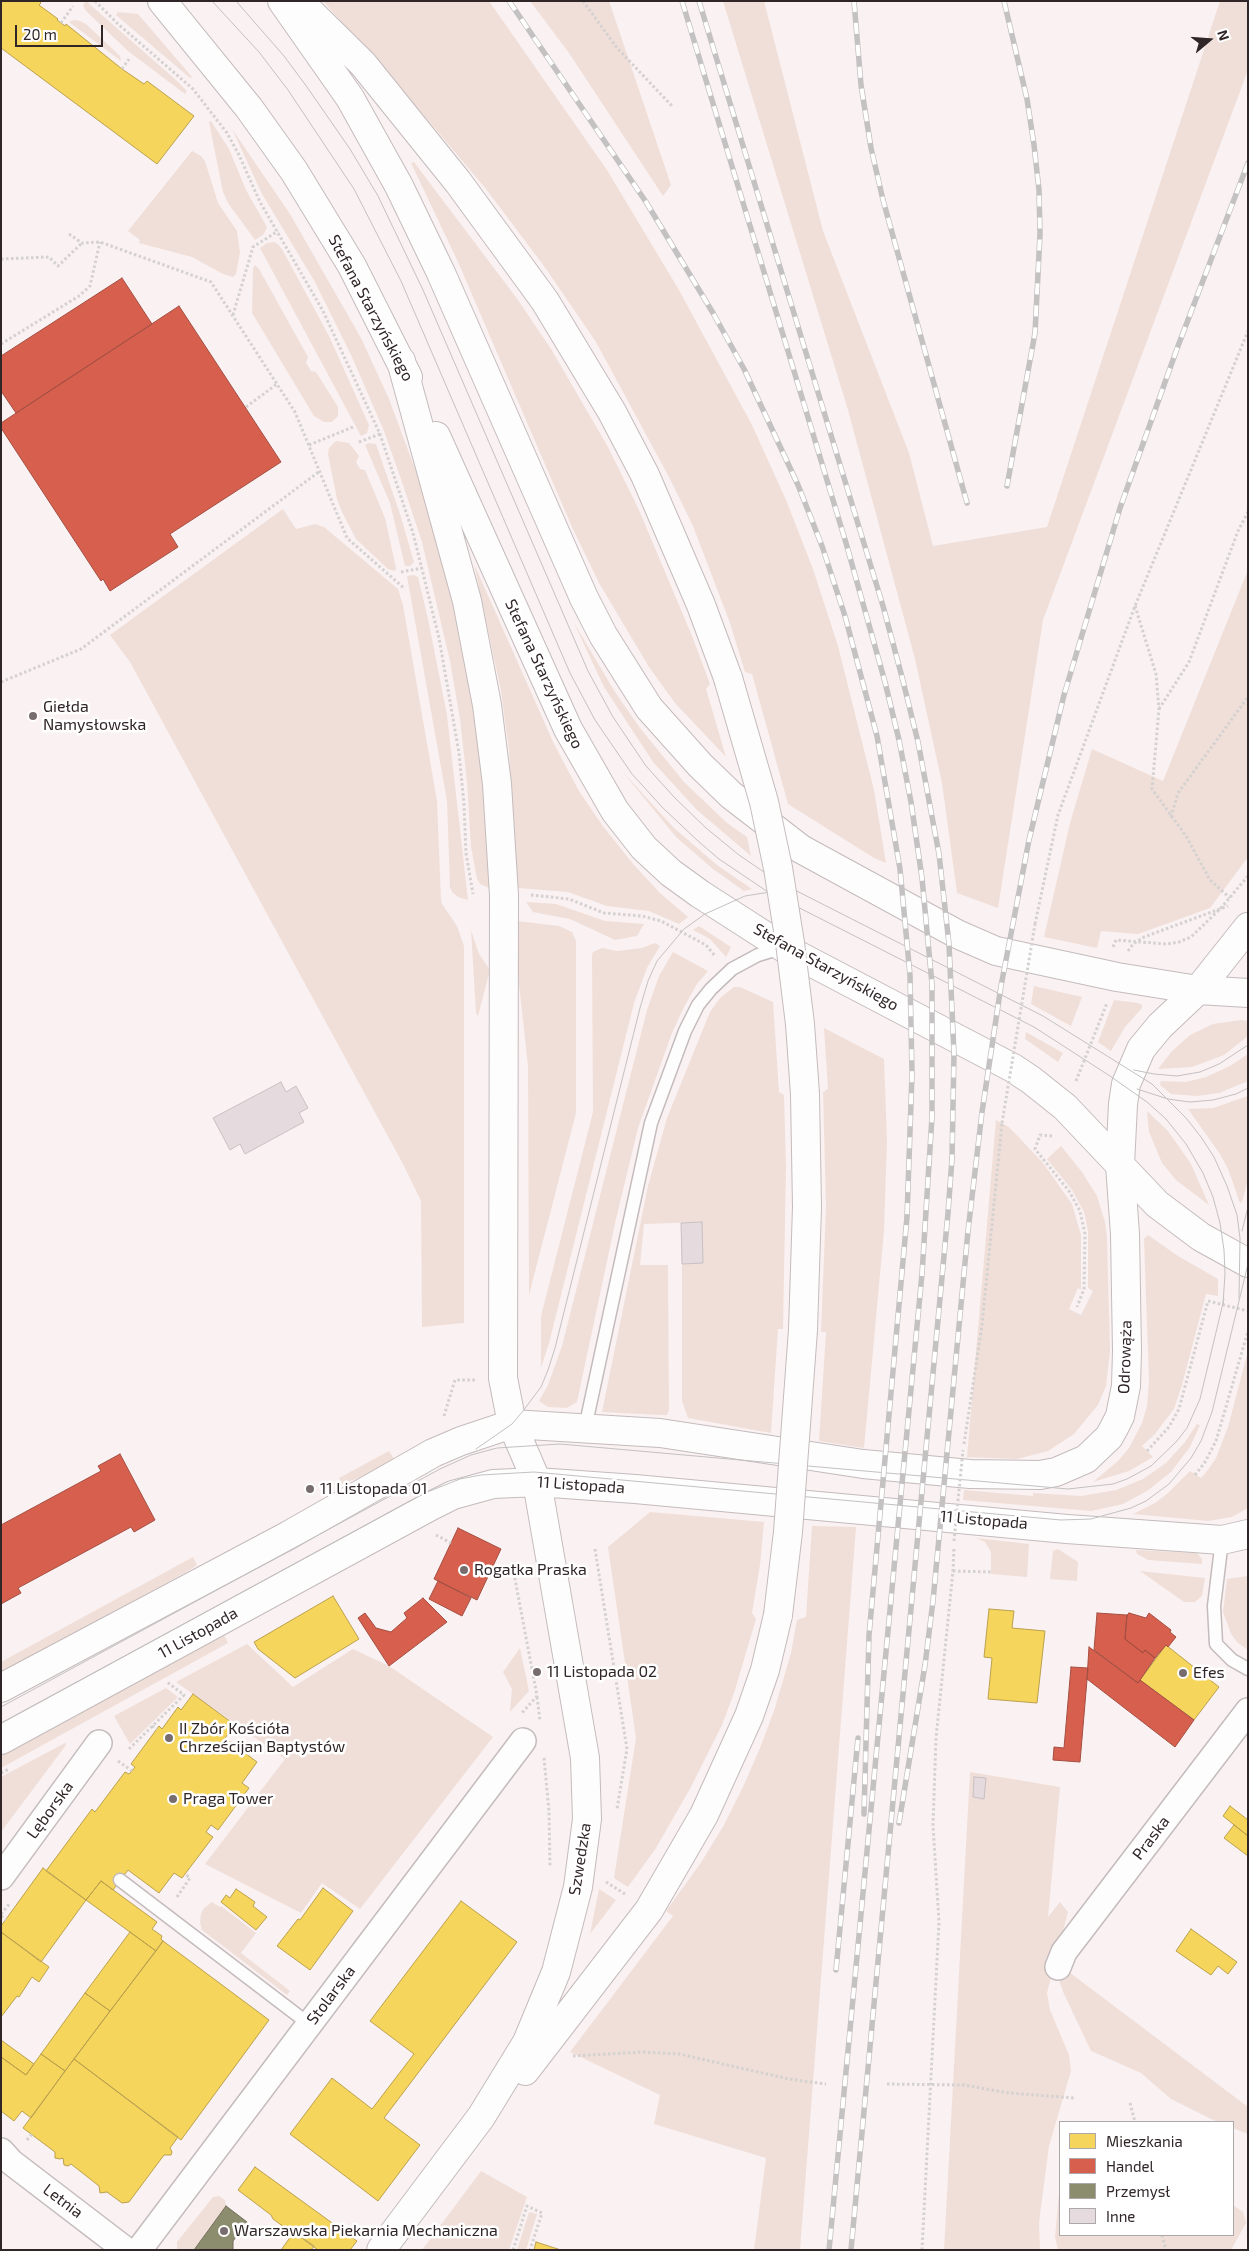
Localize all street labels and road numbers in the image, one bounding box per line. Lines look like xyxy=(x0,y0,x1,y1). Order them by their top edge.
street label: Stefana Starzyńskiego xyxy=(324,232,418,384)
street label: Stefana Starzyńskiego xyxy=(501,596,587,752)
street label: Stefana Starzyńskiego xyxy=(750,919,902,1015)
street label: Odrowąża xyxy=(1114,1320,1136,1394)
street label: 11 Listopada xyxy=(537,1472,625,1498)
street label: 11 Listopada xyxy=(939,1507,1029,1533)
street label: 11 Listopada xyxy=(155,1603,241,1663)
street label: Lęborska xyxy=(23,1777,77,1843)
street label: Praska xyxy=(1128,1812,1174,1864)
street label: Szwedzka xyxy=(565,1821,595,1897)
street label: Stolarska xyxy=(303,1962,359,2028)
street label: Letnia xyxy=(39,2180,87,2222)

